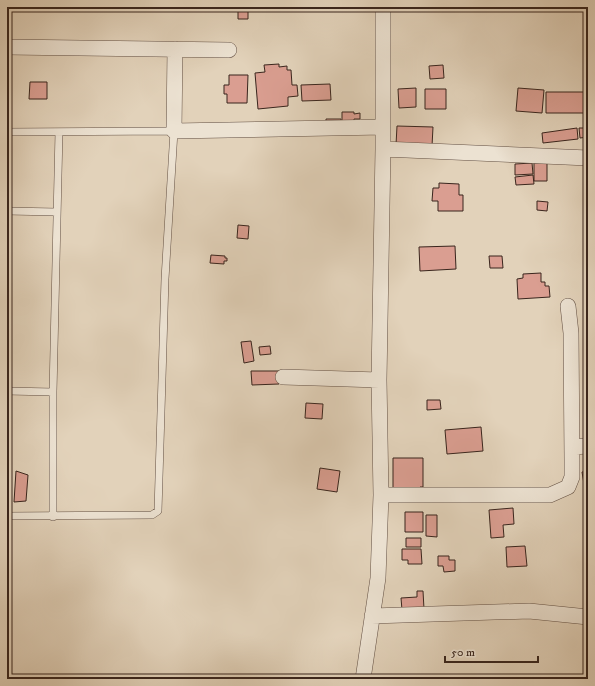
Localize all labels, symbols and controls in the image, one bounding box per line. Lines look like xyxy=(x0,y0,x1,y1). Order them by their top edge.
scale bar xyxy=(445,638,538,664)
text: 50 m xyxy=(451,645,475,660)

